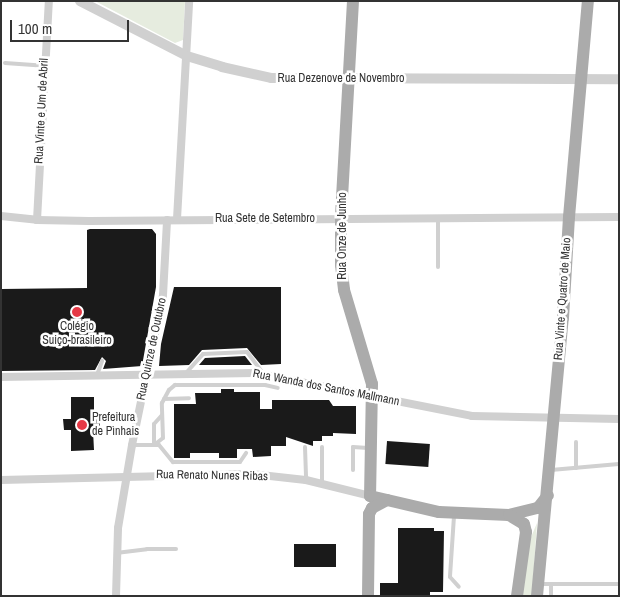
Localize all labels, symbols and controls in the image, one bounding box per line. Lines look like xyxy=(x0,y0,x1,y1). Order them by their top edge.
scale bar xyxy=(12,10,131,42)
text: 100 m xyxy=(18,18,52,39)
street label: Rua Vinte e Um de Abril xyxy=(32,57,52,165)
street label: Rua Dezenove de Novembro xyxy=(278,72,404,86)
street label: Rua Onze de Junho xyxy=(336,192,350,280)
street label: Rua Sete de Setembro xyxy=(215,212,315,226)
street label: Rua Vinte e Quatro de Maio xyxy=(552,237,574,361)
street label: Rua Quinze de Outubro xyxy=(134,296,170,402)
marker: Colégio Suiço-brasileiro xyxy=(71,306,83,318)
place label: Colégio Suiço-brasileiro xyxy=(42,320,112,348)
street label: Rua Wanda dos Santos Mallmann xyxy=(252,367,400,409)
place label: Prefeitura de Pìnhais xyxy=(92,411,139,439)
marker: Prefeitura de Pìnhais xyxy=(76,419,88,431)
street label: Rua Renato Nunes Ribas xyxy=(156,468,268,484)

